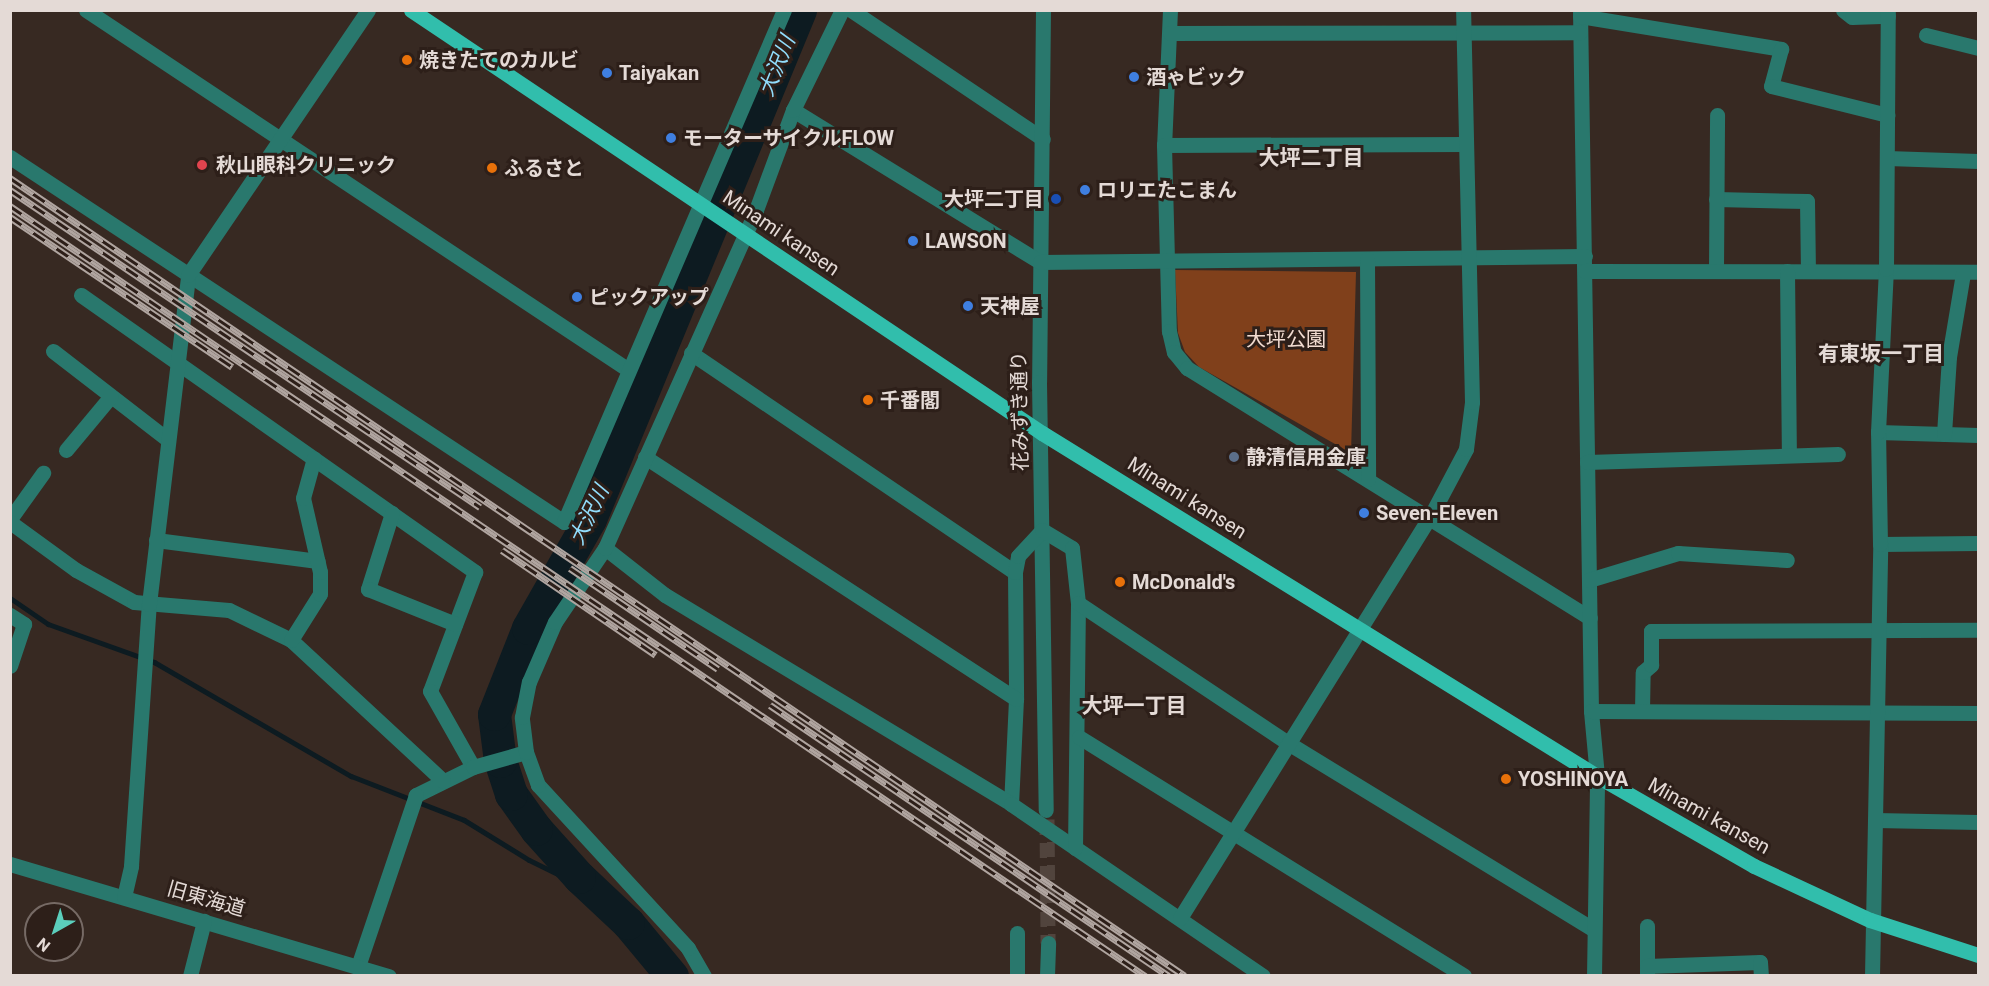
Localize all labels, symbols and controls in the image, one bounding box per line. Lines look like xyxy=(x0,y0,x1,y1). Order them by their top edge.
water label: 大沢川 xyxy=(754,32,800,100)
place label: 焼きたてのカルビ xyxy=(419,48,579,72)
marker: 焼きたてのカルビ xyxy=(400,53,414,67)
place label: Taiyakan xyxy=(619,61,699,85)
place label: 酒ゃビック xyxy=(1146,65,1246,89)
marker: Taiyakan xyxy=(600,66,614,80)
marker: 酒ゃビック xyxy=(1127,70,1141,84)
place label: モーターサイクルFLOW xyxy=(683,126,895,150)
marker: モーターサイクルFLOW xyxy=(664,131,678,145)
district label: 大坪二丁目 xyxy=(1259,145,1363,171)
place label: 秋山眼科クリニック xyxy=(216,153,396,177)
marker: 秋山眼科クリニック xyxy=(193,156,211,174)
place label: ふるさと xyxy=(504,156,584,180)
marker: ふるさと xyxy=(485,161,499,175)
place label: ロリエたこまん xyxy=(1097,178,1237,202)
marker: ロリエたこまん xyxy=(1078,183,1092,197)
street label: Minami kansen xyxy=(718,185,844,281)
place label: 大坪二丁目 xyxy=(944,187,1044,211)
marker: 大坪二丁目 xyxy=(1049,192,1063,206)
place label: LAWSON xyxy=(925,229,1007,253)
marker: LAWSON xyxy=(906,234,920,248)
place label: ピックアップ xyxy=(589,285,709,309)
marker: ピックアップ xyxy=(570,290,584,304)
place label: 天神屋 xyxy=(980,294,1040,318)
marker: 天神屋 xyxy=(961,299,975,313)
park label: 大坪公園 xyxy=(1246,327,1326,351)
district label: 有東坂一丁目 xyxy=(1818,341,1944,367)
street label: 花みずき通り xyxy=(1007,351,1033,471)
place label: 千番閣 xyxy=(880,388,940,412)
marker: 千番閣 xyxy=(861,393,875,407)
place label: 静清信用金庫 xyxy=(1246,445,1366,469)
marker: 静清信用金庫 xyxy=(1227,450,1241,464)
street label: Minami kansen xyxy=(1123,452,1251,544)
water label: 大沢川 xyxy=(564,481,614,549)
place label: Seven-Eleven xyxy=(1376,501,1498,525)
marker: Seven-Eleven xyxy=(1357,506,1371,520)
place label: McDonald's xyxy=(1132,570,1235,594)
marker: McDonald's xyxy=(1113,575,1127,589)
district label: 大坪一丁目 xyxy=(1082,693,1186,719)
place label: YOSHINOYA xyxy=(1518,767,1628,791)
marker: YOSHINOYA xyxy=(1499,772,1513,786)
street label: Minami kansen xyxy=(1644,773,1774,859)
street label: 旧東海道 xyxy=(164,876,248,922)
north arrow xyxy=(24,902,84,962)
text: N xyxy=(33,934,54,956)

